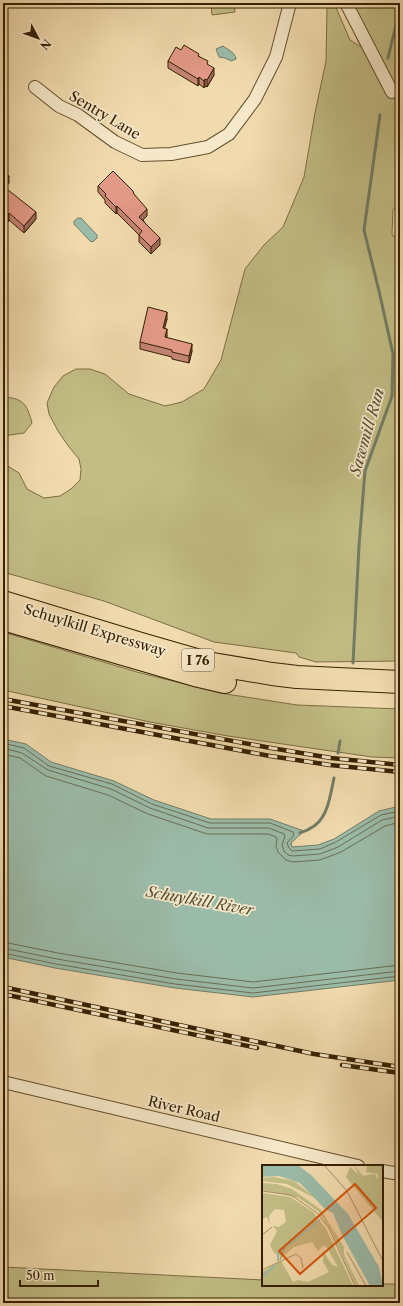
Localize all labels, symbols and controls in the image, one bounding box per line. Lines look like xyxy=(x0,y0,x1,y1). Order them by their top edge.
north arrow xyxy=(18,18,58,58)
text: N xyxy=(37,36,54,53)
street label: Sentry Lane xyxy=(66,87,144,143)
water label: Sawmill Run xyxy=(345,386,388,479)
street label: Schuylkill Expressway xyxy=(22,600,168,660)
road number: I 76 xyxy=(182,649,214,671)
water label: Schuylkill River xyxy=(144,882,256,919)
street label: River Road xyxy=(146,1092,222,1126)
inset map xyxy=(262,1165,383,1286)
scale bar xyxy=(20,1262,98,1288)
text: 50 m xyxy=(26,1268,55,1283)

